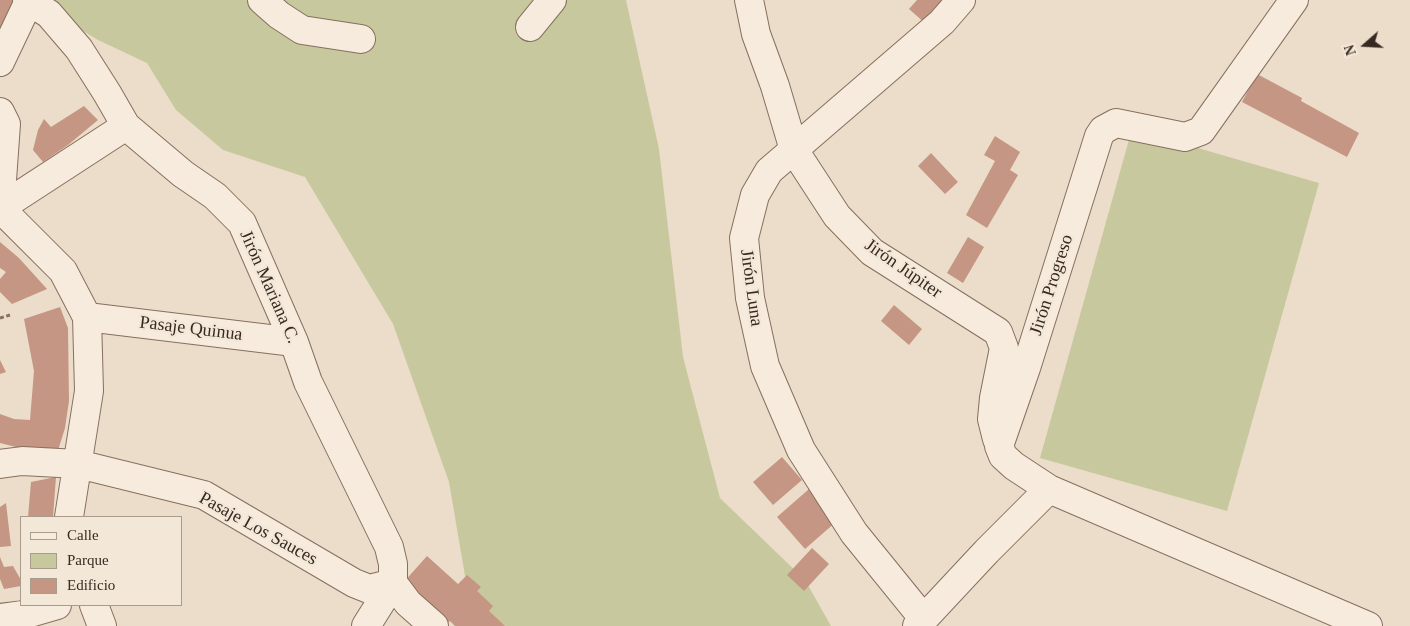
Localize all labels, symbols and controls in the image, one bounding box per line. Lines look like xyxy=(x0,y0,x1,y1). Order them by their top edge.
north arrow xyxy=(1340,20,1390,70)
text: N xyxy=(1342,43,1359,57)
street label: Jirón Mariana C. xyxy=(234,227,304,347)
street label: Jirón Progreso xyxy=(1026,232,1078,338)
street label: Jirón Júpiter xyxy=(860,234,946,304)
street label: Jirón Luna xyxy=(735,248,767,328)
street label: Pasaje Quinua xyxy=(138,312,244,346)
street label: Pasaje Los Sauces xyxy=(195,488,321,570)
legend xyxy=(20,516,182,606)
text: Calle xyxy=(67,527,99,543)
text: Parque xyxy=(67,552,109,568)
text: Edificio xyxy=(67,577,115,593)

